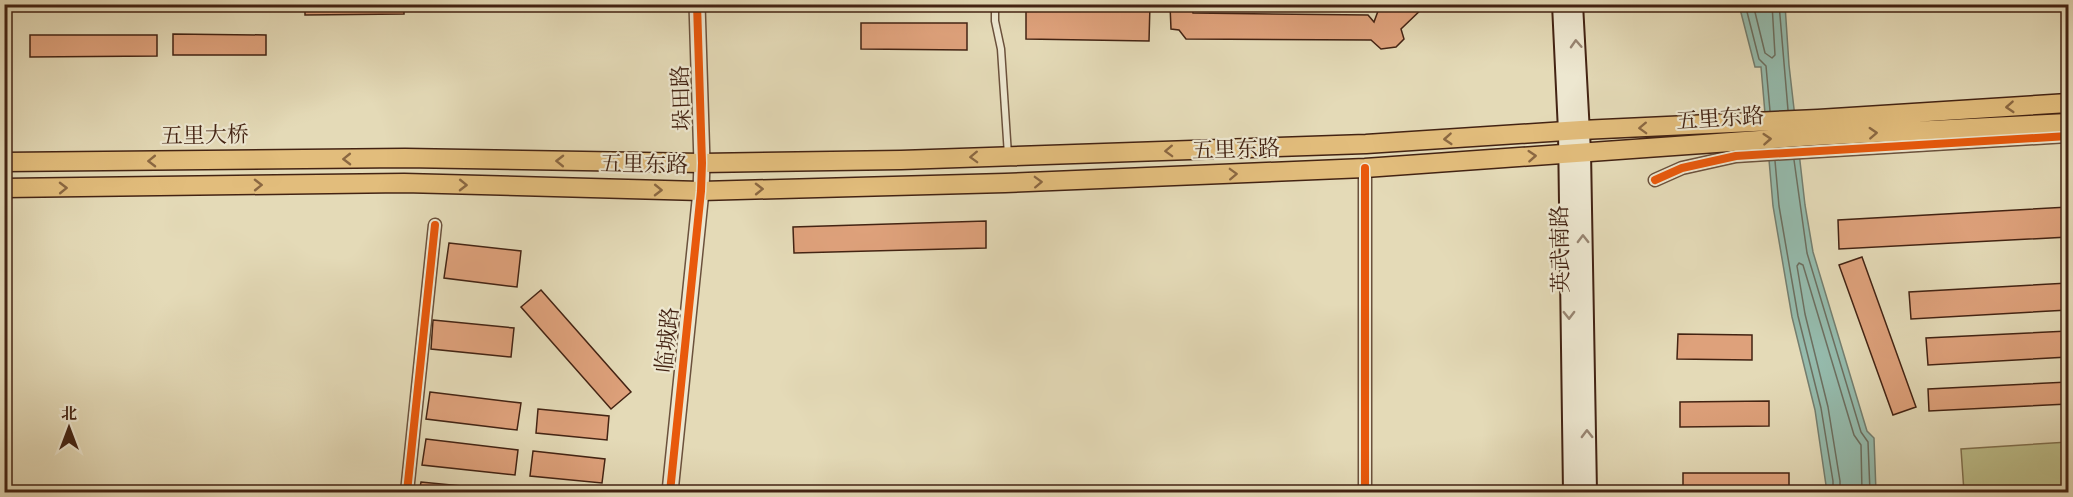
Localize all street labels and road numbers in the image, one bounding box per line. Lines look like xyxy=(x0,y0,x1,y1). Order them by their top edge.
street label: 垛田路 xyxy=(667,65,697,131)
street label: 五里东路 xyxy=(1675,102,1765,136)
street label: 五里大桥 xyxy=(161,122,249,150)
street label: 五里东路 xyxy=(1192,135,1280,165)
street label: 五里东路 xyxy=(600,151,688,179)
street label: 英武南路 xyxy=(1547,205,1575,293)
street label: 临城路 xyxy=(651,306,685,374)

